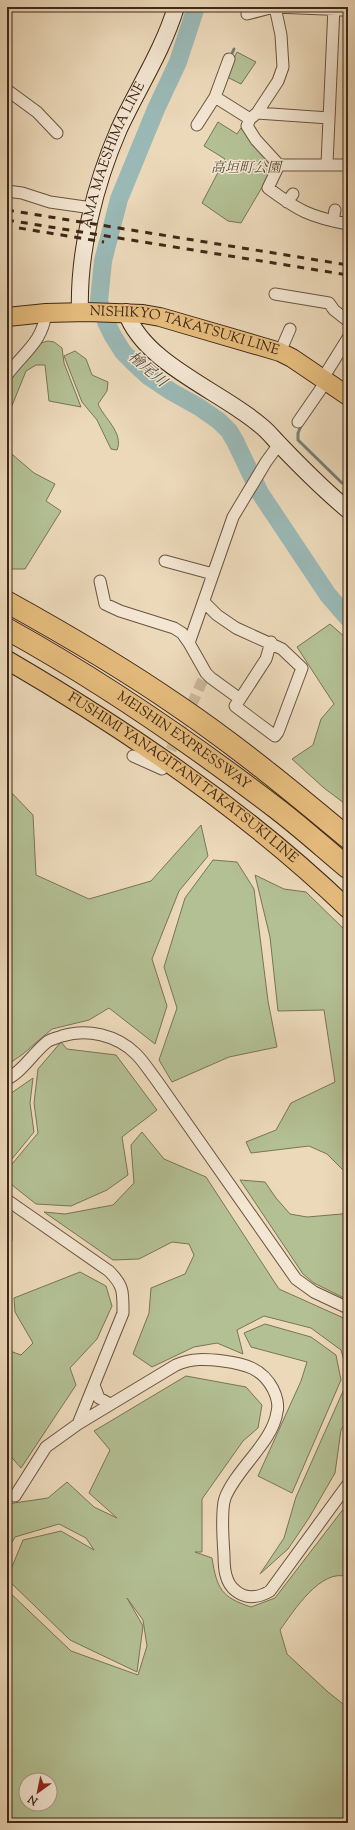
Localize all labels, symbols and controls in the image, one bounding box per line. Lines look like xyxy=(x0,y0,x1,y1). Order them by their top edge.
street label: AMA MAESHIMA LINE xyxy=(78,78,151,230)
park label: 高垣町公園 xyxy=(211,159,283,179)
street label: NISHIKYO TAKATSUKI LINE xyxy=(89,302,282,361)
water label: 檜尾川 xyxy=(123,347,172,394)
street label: MEISHIN EXPRESSWAY xyxy=(112,687,254,795)
street label: FUSHIMI YANAGITANI TAKATSUKI LINE xyxy=(64,689,302,869)
north arrow xyxy=(18,1772,58,1812)
text: N xyxy=(25,1790,42,1809)

